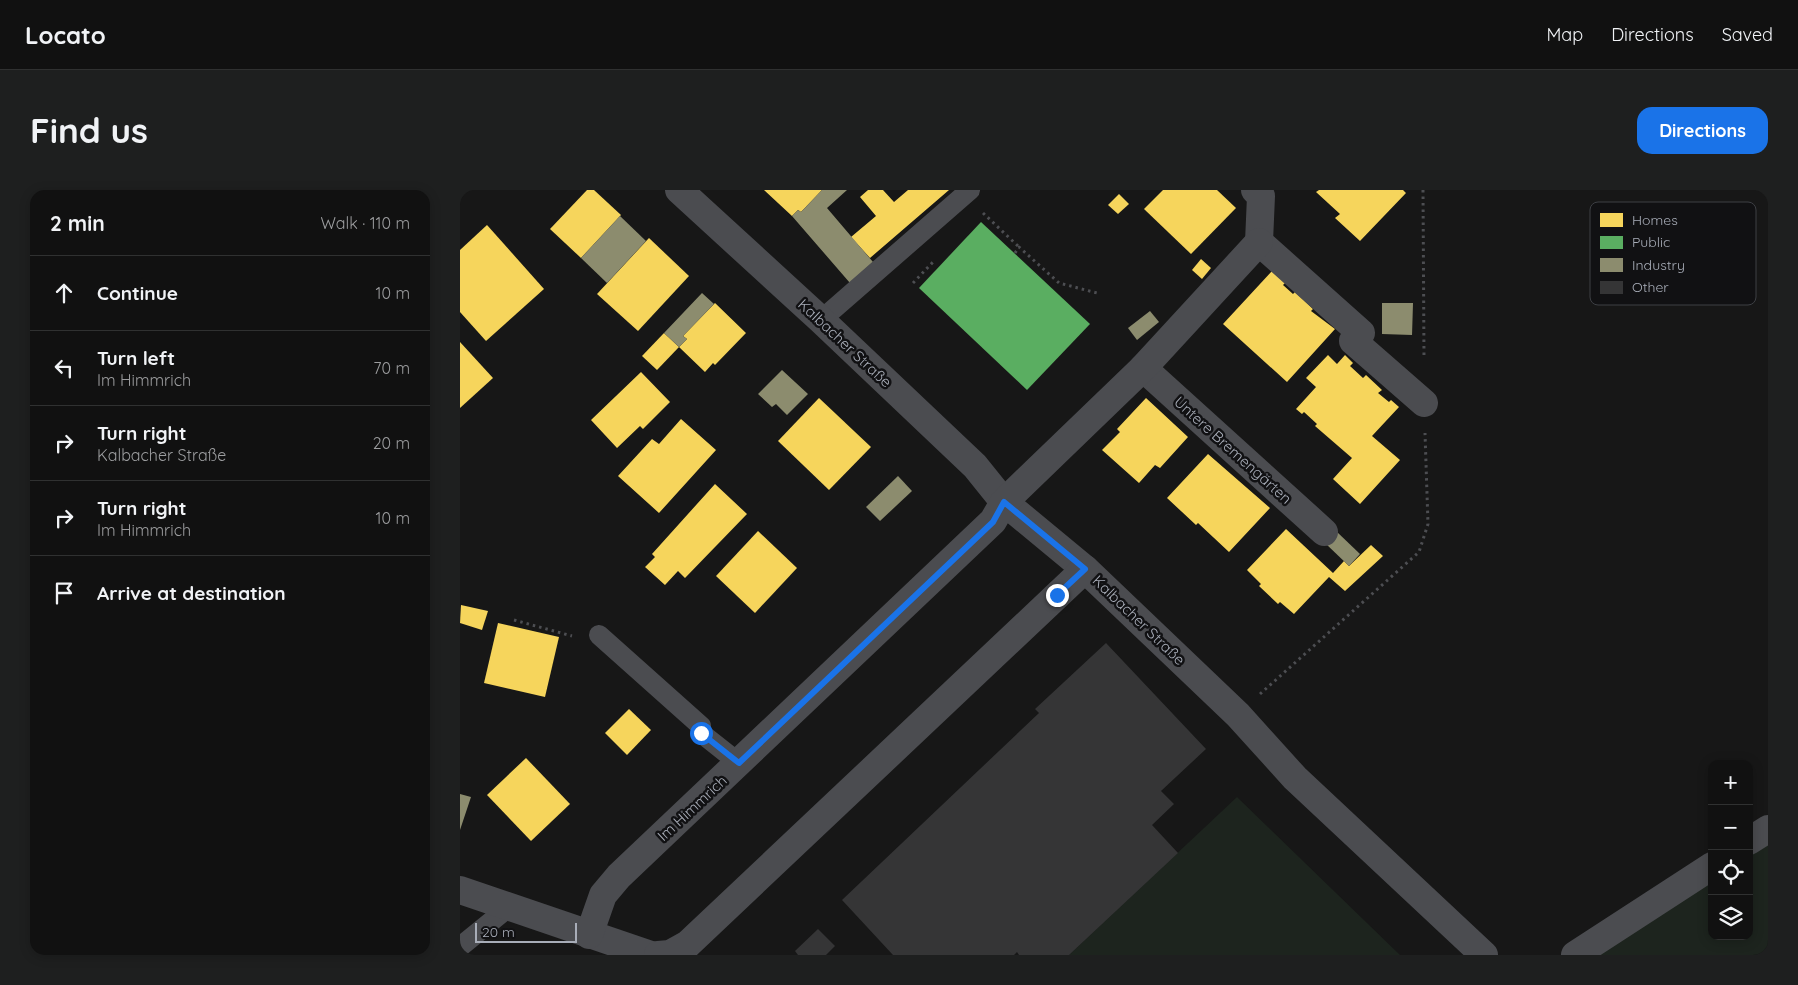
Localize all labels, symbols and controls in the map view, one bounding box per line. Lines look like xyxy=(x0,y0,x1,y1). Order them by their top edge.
text: Locato xyxy=(25,20,106,50)
text: Map xyxy=(1546,23,1583,46)
text: Directions xyxy=(1611,23,1694,46)
text: Saved xyxy=(1722,23,1773,46)
button: Directions xyxy=(1637,107,1768,154)
text: Find us xyxy=(30,108,148,152)
legend xyxy=(1590,202,1756,305)
text: 2 min xyxy=(50,210,105,236)
text: Homes xyxy=(1632,211,1678,229)
text: Walk · 110 m xyxy=(321,213,410,233)
text: Public xyxy=(1632,233,1670,251)
text: Industry xyxy=(1632,256,1685,274)
text: Other xyxy=(1632,278,1669,296)
icon: ahead xyxy=(50,279,78,307)
text: Continue xyxy=(97,281,178,305)
text: 10 m xyxy=(376,283,410,303)
street label: Kalbacher Straße xyxy=(794,295,896,391)
text: Turn left xyxy=(97,346,175,370)
icon: left xyxy=(50,354,78,382)
text: 70 m xyxy=(373,358,410,378)
text: Im Himmrich xyxy=(97,370,191,390)
street label: Untere Bremengärten xyxy=(1170,392,1296,508)
text: Turn right xyxy=(97,421,186,445)
icon: right xyxy=(50,429,78,457)
text: 20 m xyxy=(373,433,410,453)
text: Kalbacher Straße xyxy=(97,445,226,465)
text: Turn right xyxy=(97,496,186,520)
icon: right xyxy=(50,504,78,532)
text: 10 m xyxy=(376,508,410,528)
text: Im Himmrich xyxy=(97,520,191,540)
street label: Kalbacher Straße xyxy=(1089,571,1189,669)
icon: arrive xyxy=(50,579,78,607)
text: Arrive at destination xyxy=(97,581,286,605)
route end xyxy=(1046,584,1069,607)
route start xyxy=(690,722,713,745)
map controls xyxy=(1708,760,1753,940)
button: + xyxy=(1708,760,1753,805)
street label: Im Himmrich xyxy=(653,771,731,845)
button: − xyxy=(1708,805,1753,850)
button: locate xyxy=(1708,850,1753,895)
button: layers xyxy=(1708,895,1753,940)
scale bar xyxy=(475,920,578,943)
text: 20 m xyxy=(482,923,515,941)

